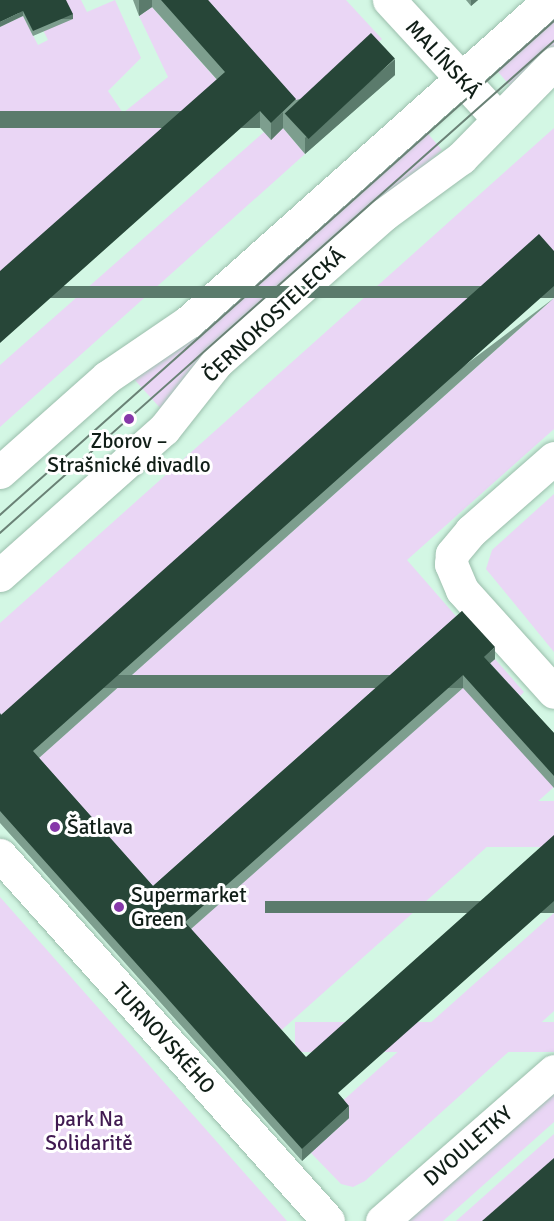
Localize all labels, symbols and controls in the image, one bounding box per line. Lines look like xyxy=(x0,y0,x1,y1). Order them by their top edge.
street label: MALÍNSKÁ xyxy=(400,15,486,103)
street label: ČERNOKOSTELECKÁ xyxy=(198,243,350,387)
marker: Zborov – Strašnické divadlo xyxy=(122,412,136,426)
place label: Zborov – Strašnické divadlo xyxy=(47,428,211,478)
place label: Šatlava xyxy=(67,814,133,840)
marker: Šatlava xyxy=(48,820,62,834)
place label: Supermarket Green xyxy=(131,882,247,932)
marker: Supermarket Green xyxy=(112,900,126,914)
street label: TURNOVSKÉHO xyxy=(107,977,221,1099)
street label: DVOULETKY xyxy=(419,1101,517,1191)
park label: park Na Solidaritě xyxy=(45,1106,133,1156)

